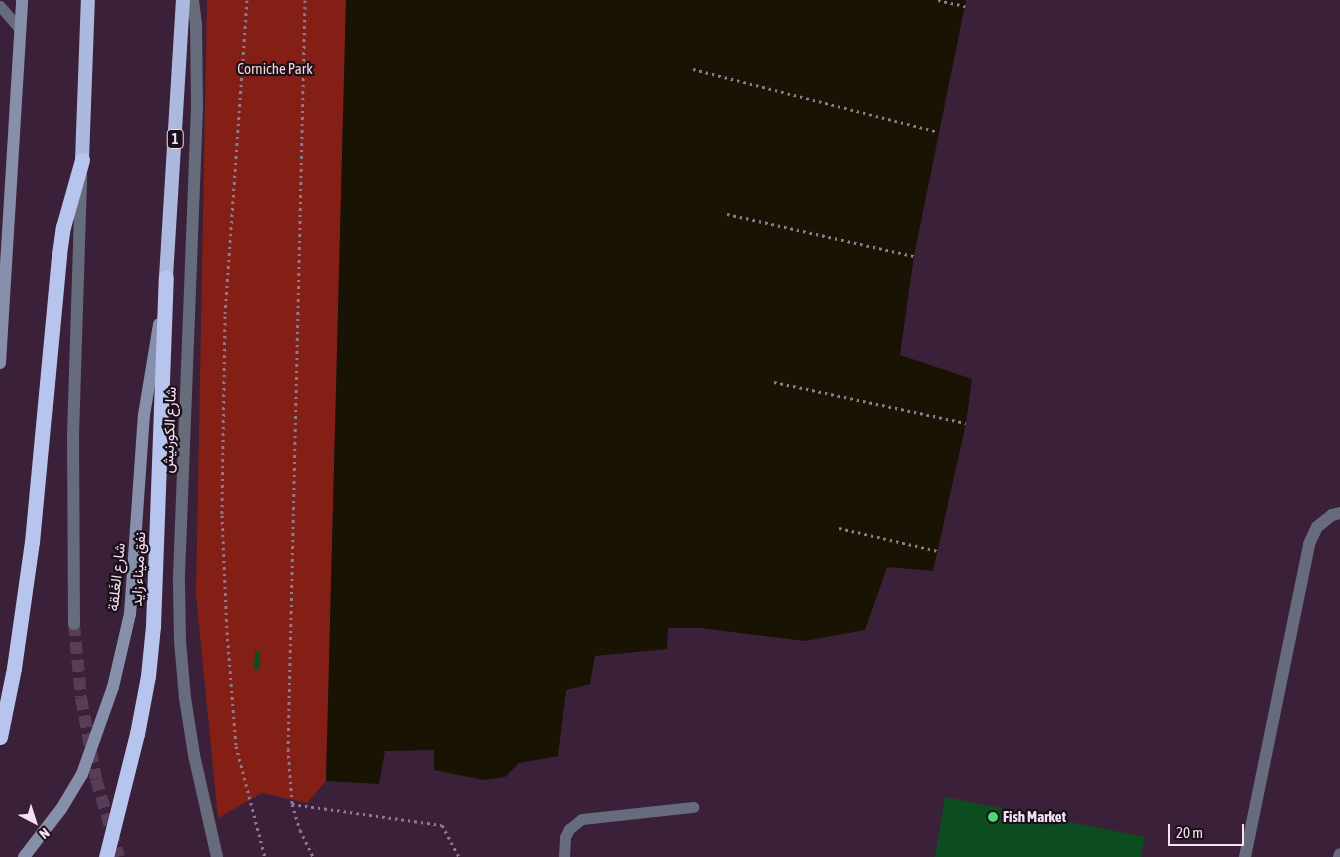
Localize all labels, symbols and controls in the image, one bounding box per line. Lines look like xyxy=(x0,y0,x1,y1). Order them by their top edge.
park label: Corniche Park xyxy=(237,60,313,78)
road number: 1 xyxy=(166,128,184,150)
street label: شارع الكورنيش xyxy=(158,386,180,474)
street label: نفق ميناء زايد xyxy=(127,531,149,607)
street label: شارع الغَلقة xyxy=(103,542,129,612)
north arrow xyxy=(10,797,60,847)
place label: Fish Market xyxy=(1003,808,1066,826)
marker: Fish Market xyxy=(987,811,999,823)
scale bar xyxy=(1170,814,1246,846)
text: 20 m xyxy=(1176,824,1203,841)
text: N xyxy=(36,825,53,842)

